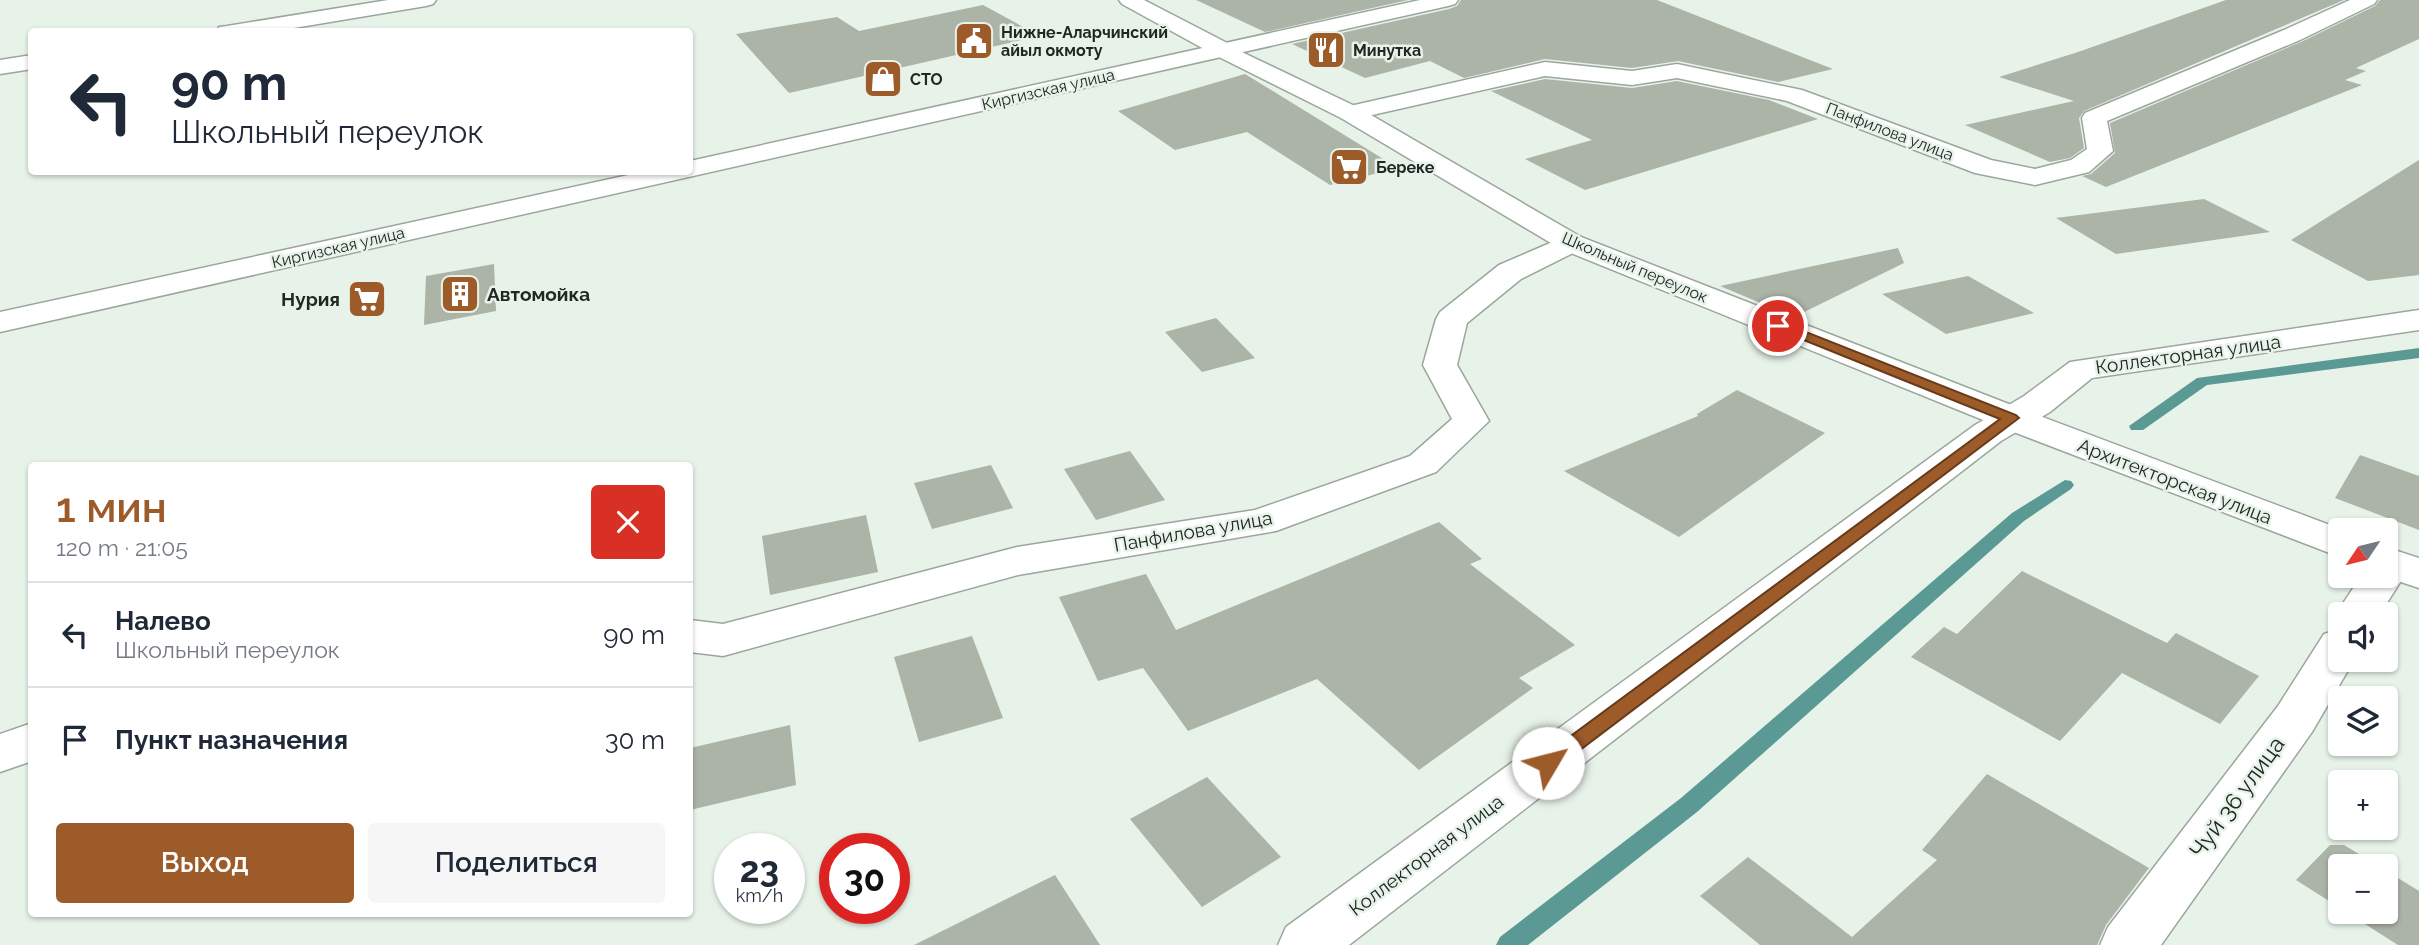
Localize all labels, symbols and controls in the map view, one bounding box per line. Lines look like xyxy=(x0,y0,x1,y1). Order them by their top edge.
public building icon: Нижне-Аларчинский айыл окмоту xyxy=(953,20,995,62)
place label: Нижне-Аларчинский айыл окмоту xyxy=(1001,23,1168,60)
restaurant icon: Минутка xyxy=(1305,29,1347,71)
place label: Минутка xyxy=(1353,41,1421,60)
text: 90 m xyxy=(171,54,287,111)
icon: left xyxy=(56,56,147,147)
shop icon: СТО xyxy=(862,58,904,100)
street label: Киргизская улица xyxy=(980,65,1116,114)
place label: СТО xyxy=(910,70,943,89)
street label: Панфилова улица xyxy=(1823,98,1956,165)
text: Школьный переулок xyxy=(171,113,484,150)
supermarket icon: Береке xyxy=(1328,146,1370,188)
place label: Береке xyxy=(1376,158,1435,177)
street label: Киргизская улица xyxy=(270,223,406,272)
street label: Школьный переулок xyxy=(1559,228,1711,307)
building icon: Автомойка xyxy=(439,273,481,315)
supermarket icon: Нурия xyxy=(346,278,388,320)
place label: Автомойка xyxy=(487,283,590,305)
place label: Нурия xyxy=(281,288,340,310)
pin xyxy=(1748,296,1808,356)
icon: arrive xyxy=(1759,307,1797,345)
street label: Коллекторная улица xyxy=(2094,330,2282,378)
street label: Архитекторская улица xyxy=(2075,434,2275,528)
text: 1 мин xyxy=(56,483,167,532)
button: close xyxy=(591,485,665,559)
street label: Панфилова улица xyxy=(1112,506,1274,556)
north arrow xyxy=(2328,518,2398,588)
map controls xyxy=(2328,518,2398,924)
text: 120 m · 21:05 xyxy=(56,534,188,561)
button: sound xyxy=(2328,602,2398,672)
text: Налево xyxy=(115,606,211,636)
icon: left xyxy=(56,616,94,654)
text: 90 m xyxy=(603,620,665,650)
text: Школьный переулок xyxy=(115,636,340,663)
button: layers xyxy=(2328,686,2398,756)
icon: arrive xyxy=(56,721,94,759)
text: Пункт назначения xyxy=(115,725,348,755)
text: 30 m xyxy=(605,725,665,755)
position arrow xyxy=(1511,726,1585,800)
street label: Чуй 36 улица xyxy=(2184,731,2290,863)
button: + xyxy=(2328,770,2398,840)
street label: Коллекторная улица xyxy=(1345,790,1507,920)
button: Выход xyxy=(56,823,354,903)
button: Поделиться xyxy=(368,823,665,903)
speed limit sign: 30 xyxy=(819,833,910,924)
text: 23 xyxy=(740,849,779,890)
button: − xyxy=(2328,854,2398,924)
text: km/h xyxy=(736,885,783,906)

